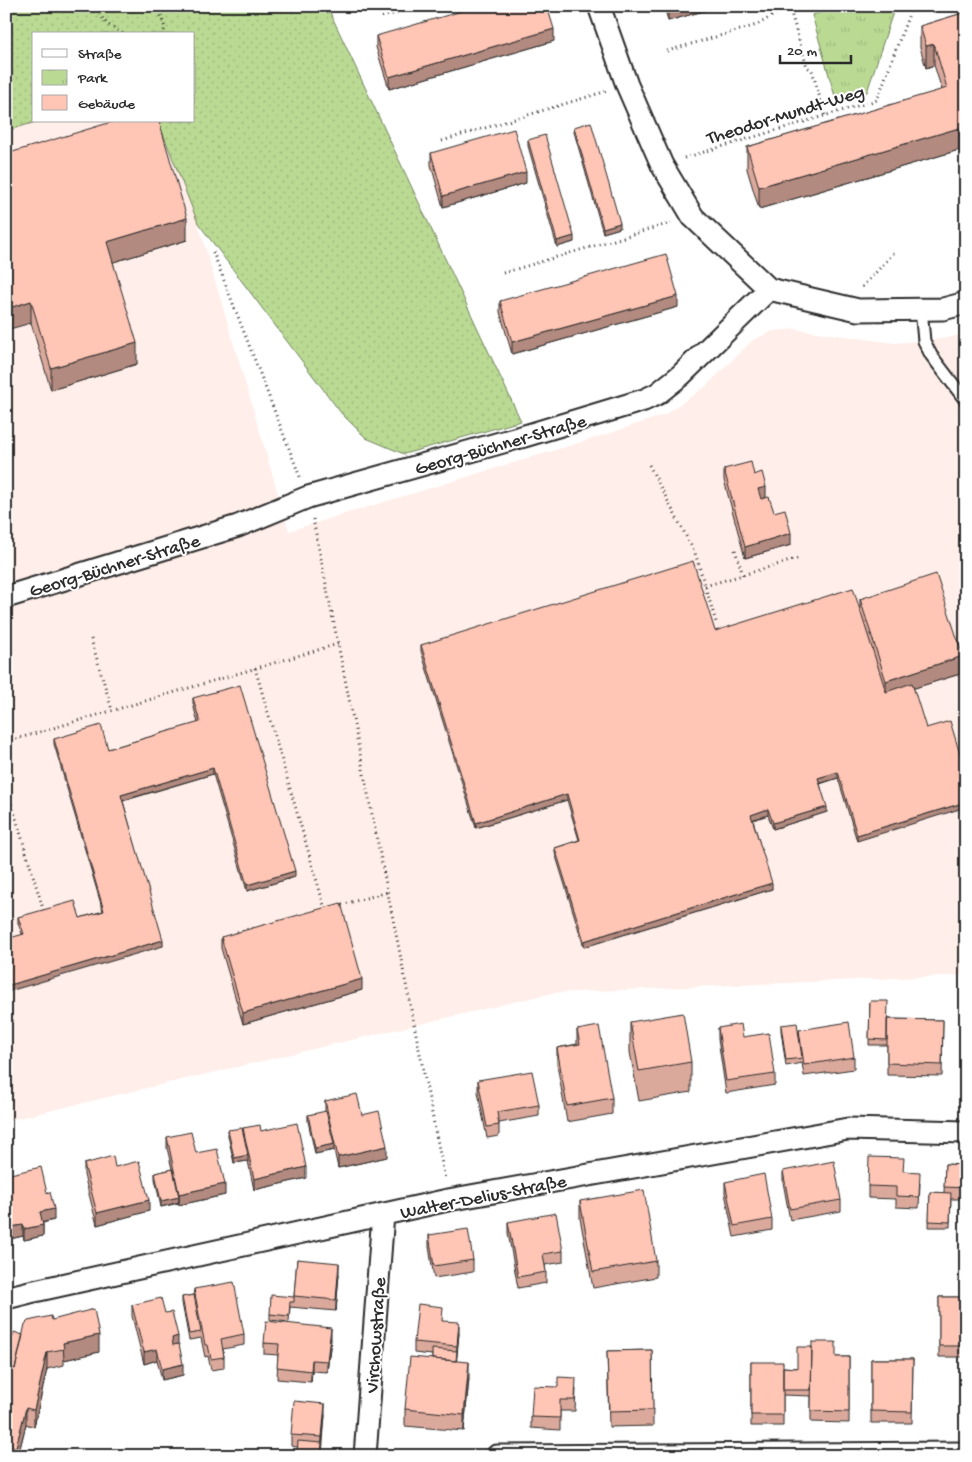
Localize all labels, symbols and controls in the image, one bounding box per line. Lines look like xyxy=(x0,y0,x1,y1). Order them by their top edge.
legend xyxy=(32,32,195,122)
scale bar xyxy=(780,32,851,64)
text: 20 m xyxy=(787,43,817,61)
text: Straße xyxy=(78,46,122,64)
text: Park xyxy=(77,70,108,88)
street label: Theodor-Mundt-Weg xyxy=(703,81,868,152)
text: Gebäude xyxy=(78,96,135,114)
street label: Georg-Büchner-Straße xyxy=(413,411,589,482)
street label: Georg-Büchner-Straße xyxy=(27,530,203,604)
street label: Walter-Delius-Straße xyxy=(399,1171,569,1226)
street label: Virchowstraße xyxy=(362,1276,393,1395)

